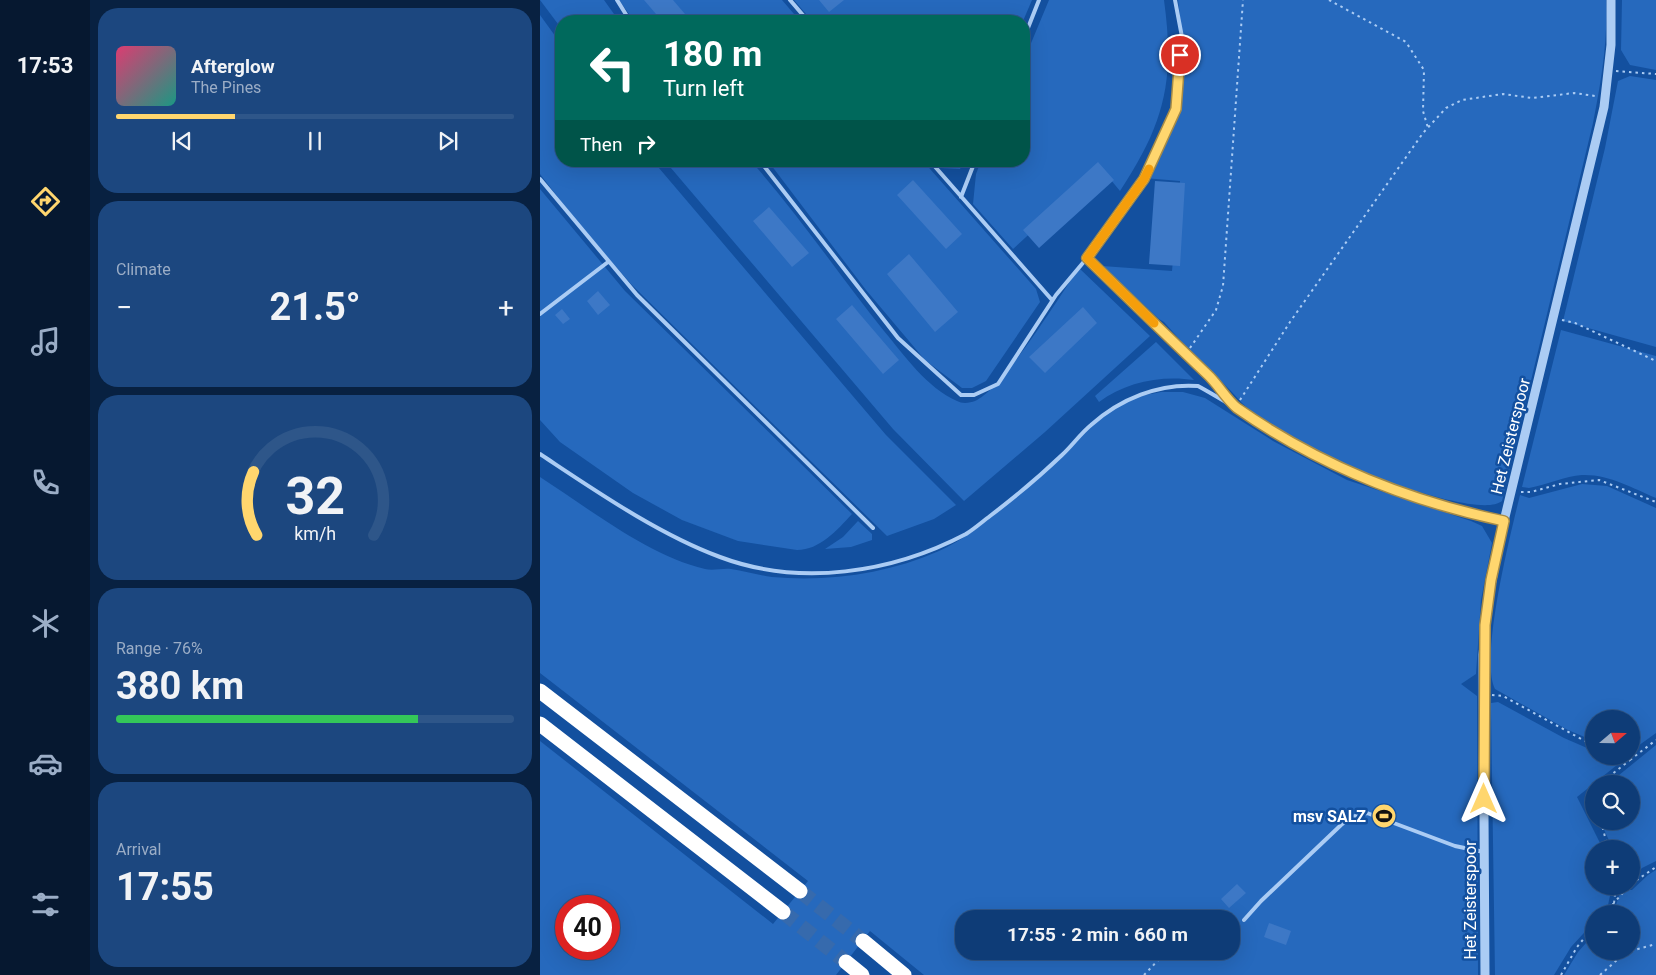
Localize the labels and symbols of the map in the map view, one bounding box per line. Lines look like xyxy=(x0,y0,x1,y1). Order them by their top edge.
pin xyxy=(1159,34,1201,76)
street label: Het Zeisterspoor xyxy=(1487,375,1534,496)
north arrow xyxy=(1585,710,1640,765)
position arrow xyxy=(1457,772,1509,824)
sports icon: msv SALZ xyxy=(1371,803,1397,829)
place label: msv SALZ xyxy=(1293,807,1366,826)
street label: Het Zeisterspoor xyxy=(1461,840,1480,960)
speed limit sign: 40 xyxy=(555,895,620,960)

